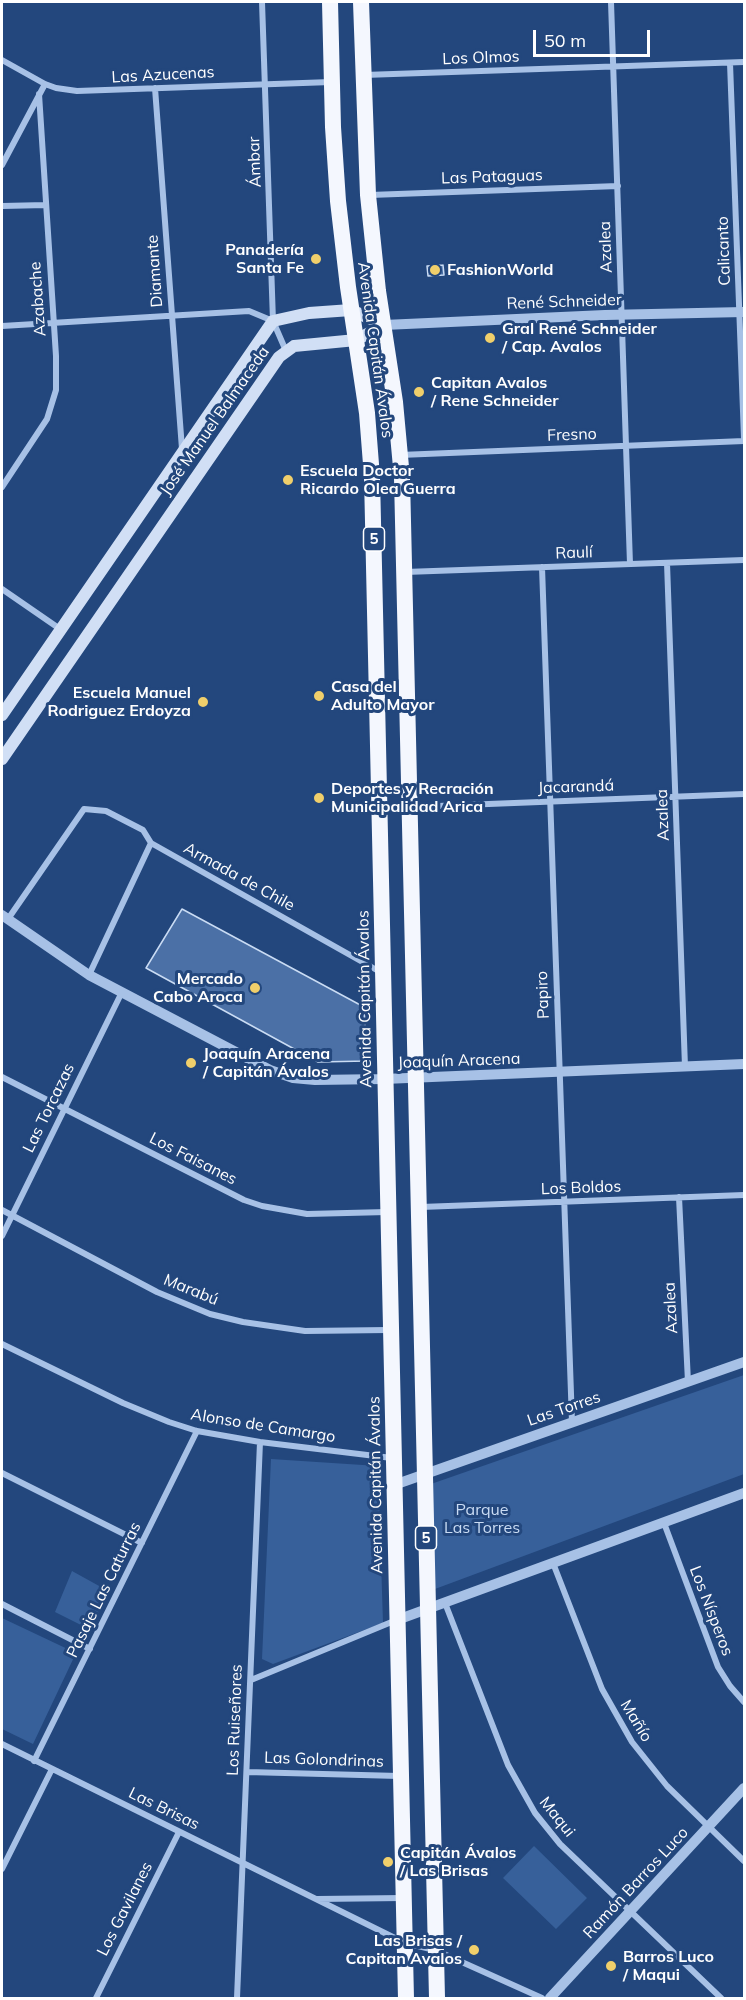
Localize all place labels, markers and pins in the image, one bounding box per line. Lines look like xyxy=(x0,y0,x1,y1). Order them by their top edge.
place label: Panadería Santa Fe xyxy=(225,240,304,278)
marker: Panadería Santa Fe xyxy=(309,252,323,266)
place label: FashionWorld xyxy=(447,260,553,280)
marker: FashionWorld xyxy=(428,263,442,277)
place label: Gral René Schneider / Cap. Avalos xyxy=(502,319,657,357)
marker: Gral René Schneider / Cap. Avalos xyxy=(483,331,497,345)
place label: Capitan Avalos / Rene Schneider xyxy=(431,373,559,411)
marker: Capitan Avalos / Rene Schneider xyxy=(412,385,426,399)
place label: Escuela Doctor Ricardo Olea Guerra xyxy=(300,461,456,499)
marker: Escuela Doctor Ricardo Olea Guerra xyxy=(281,473,295,487)
place label: Casa del Adulto Mayor xyxy=(331,677,434,715)
place label: Escuela Manuel Rodriguez Erdoyza xyxy=(47,683,191,721)
marker: Casa del Adulto Mayor xyxy=(312,689,326,703)
marker: Escuela Manuel Rodriguez Erdoyza xyxy=(196,695,210,709)
place label: Deportes y Recración Municipalidad Arica xyxy=(331,779,494,817)
marker: Deportes y Recración Municipalidad Arica xyxy=(312,791,326,805)
place label: Mercado Cabo Aroca xyxy=(153,969,243,1007)
marker: Mercado Cabo Aroca xyxy=(248,981,262,995)
place label: Joaquín Aracena / Capitán Ávalos xyxy=(203,1044,330,1082)
marker: Joaquín Aracena / Capitán Ávalos xyxy=(184,1056,198,1070)
place label: Capitán Ávalos / Las Brisas xyxy=(400,1843,516,1881)
marker: Capitán Ávalos / Las Brisas xyxy=(381,1855,395,1869)
place label: Las Brisas / Capitan Avalos xyxy=(346,1931,462,1969)
marker: Las Brisas / Capitan Avalos xyxy=(467,1943,481,1957)
place label: Barros Luco / Maqui xyxy=(623,1947,714,1985)
marker: Barros Luco / Maqui xyxy=(604,1959,618,1973)

